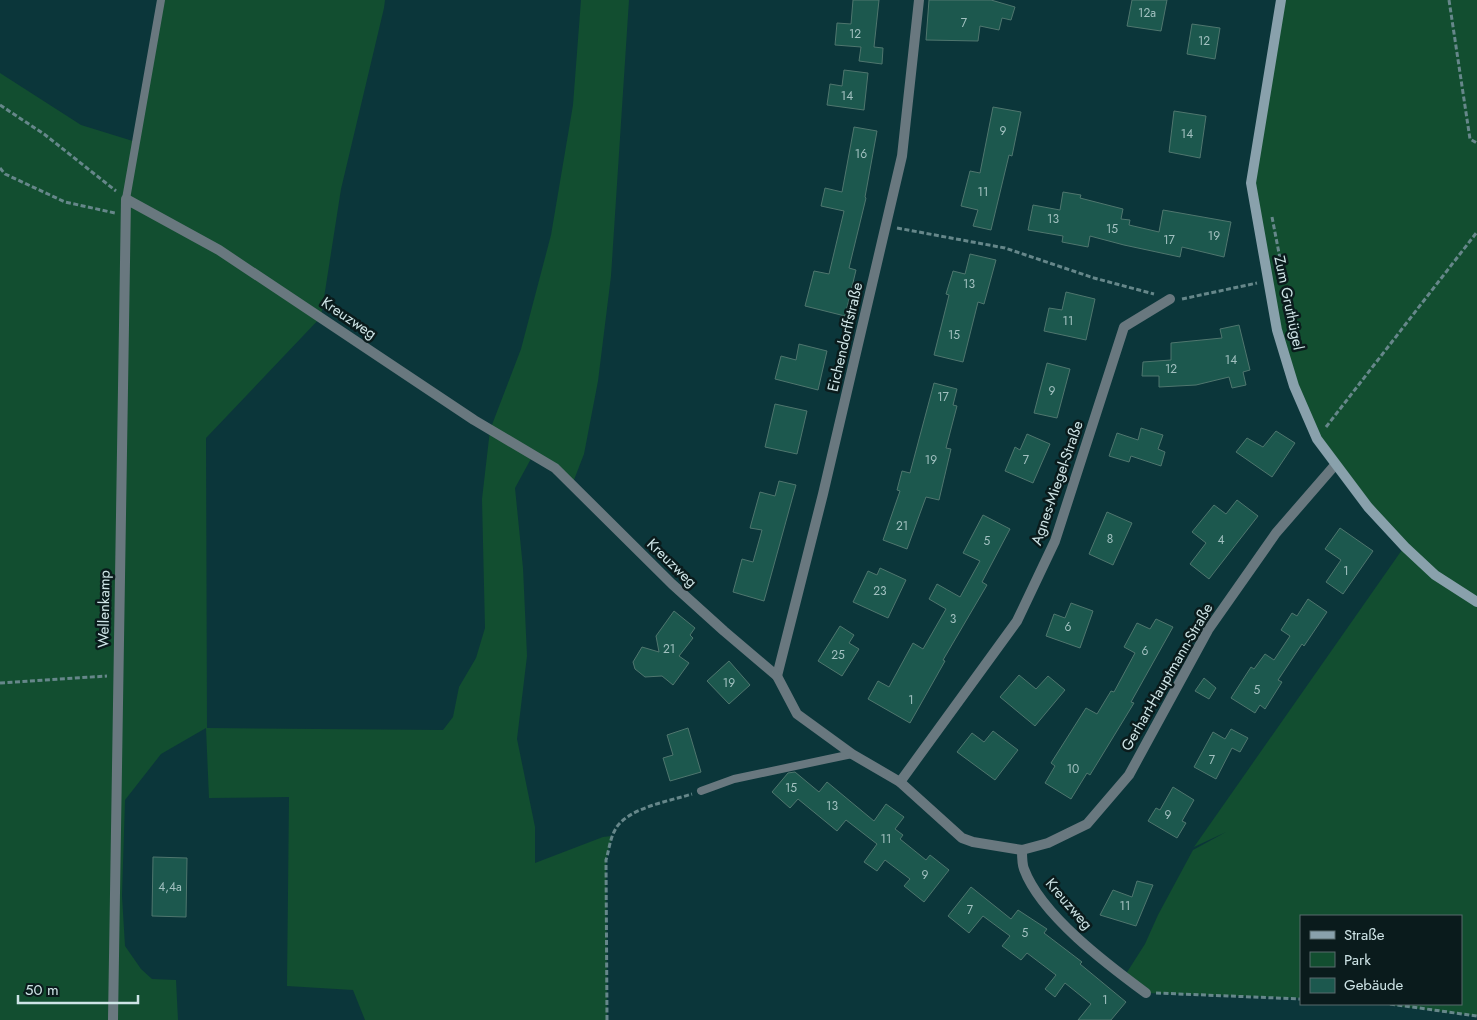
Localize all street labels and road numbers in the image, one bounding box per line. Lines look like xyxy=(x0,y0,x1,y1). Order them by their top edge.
street label: Zum Gruthügel xyxy=(1268,254,1310,352)
street label: Eichendorffstraße xyxy=(822,280,868,394)
street label: Kreuzweg xyxy=(317,291,381,345)
street label: Agnes-Miegel-Straße xyxy=(1025,418,1089,548)
street label: Kreuzweg xyxy=(642,533,702,593)
street label: Wellenkamp xyxy=(92,569,116,648)
street label: Gerhart-Hauptmann-Straße xyxy=(1116,599,1219,755)
street label: Kreuzweg xyxy=(1040,873,1098,935)

